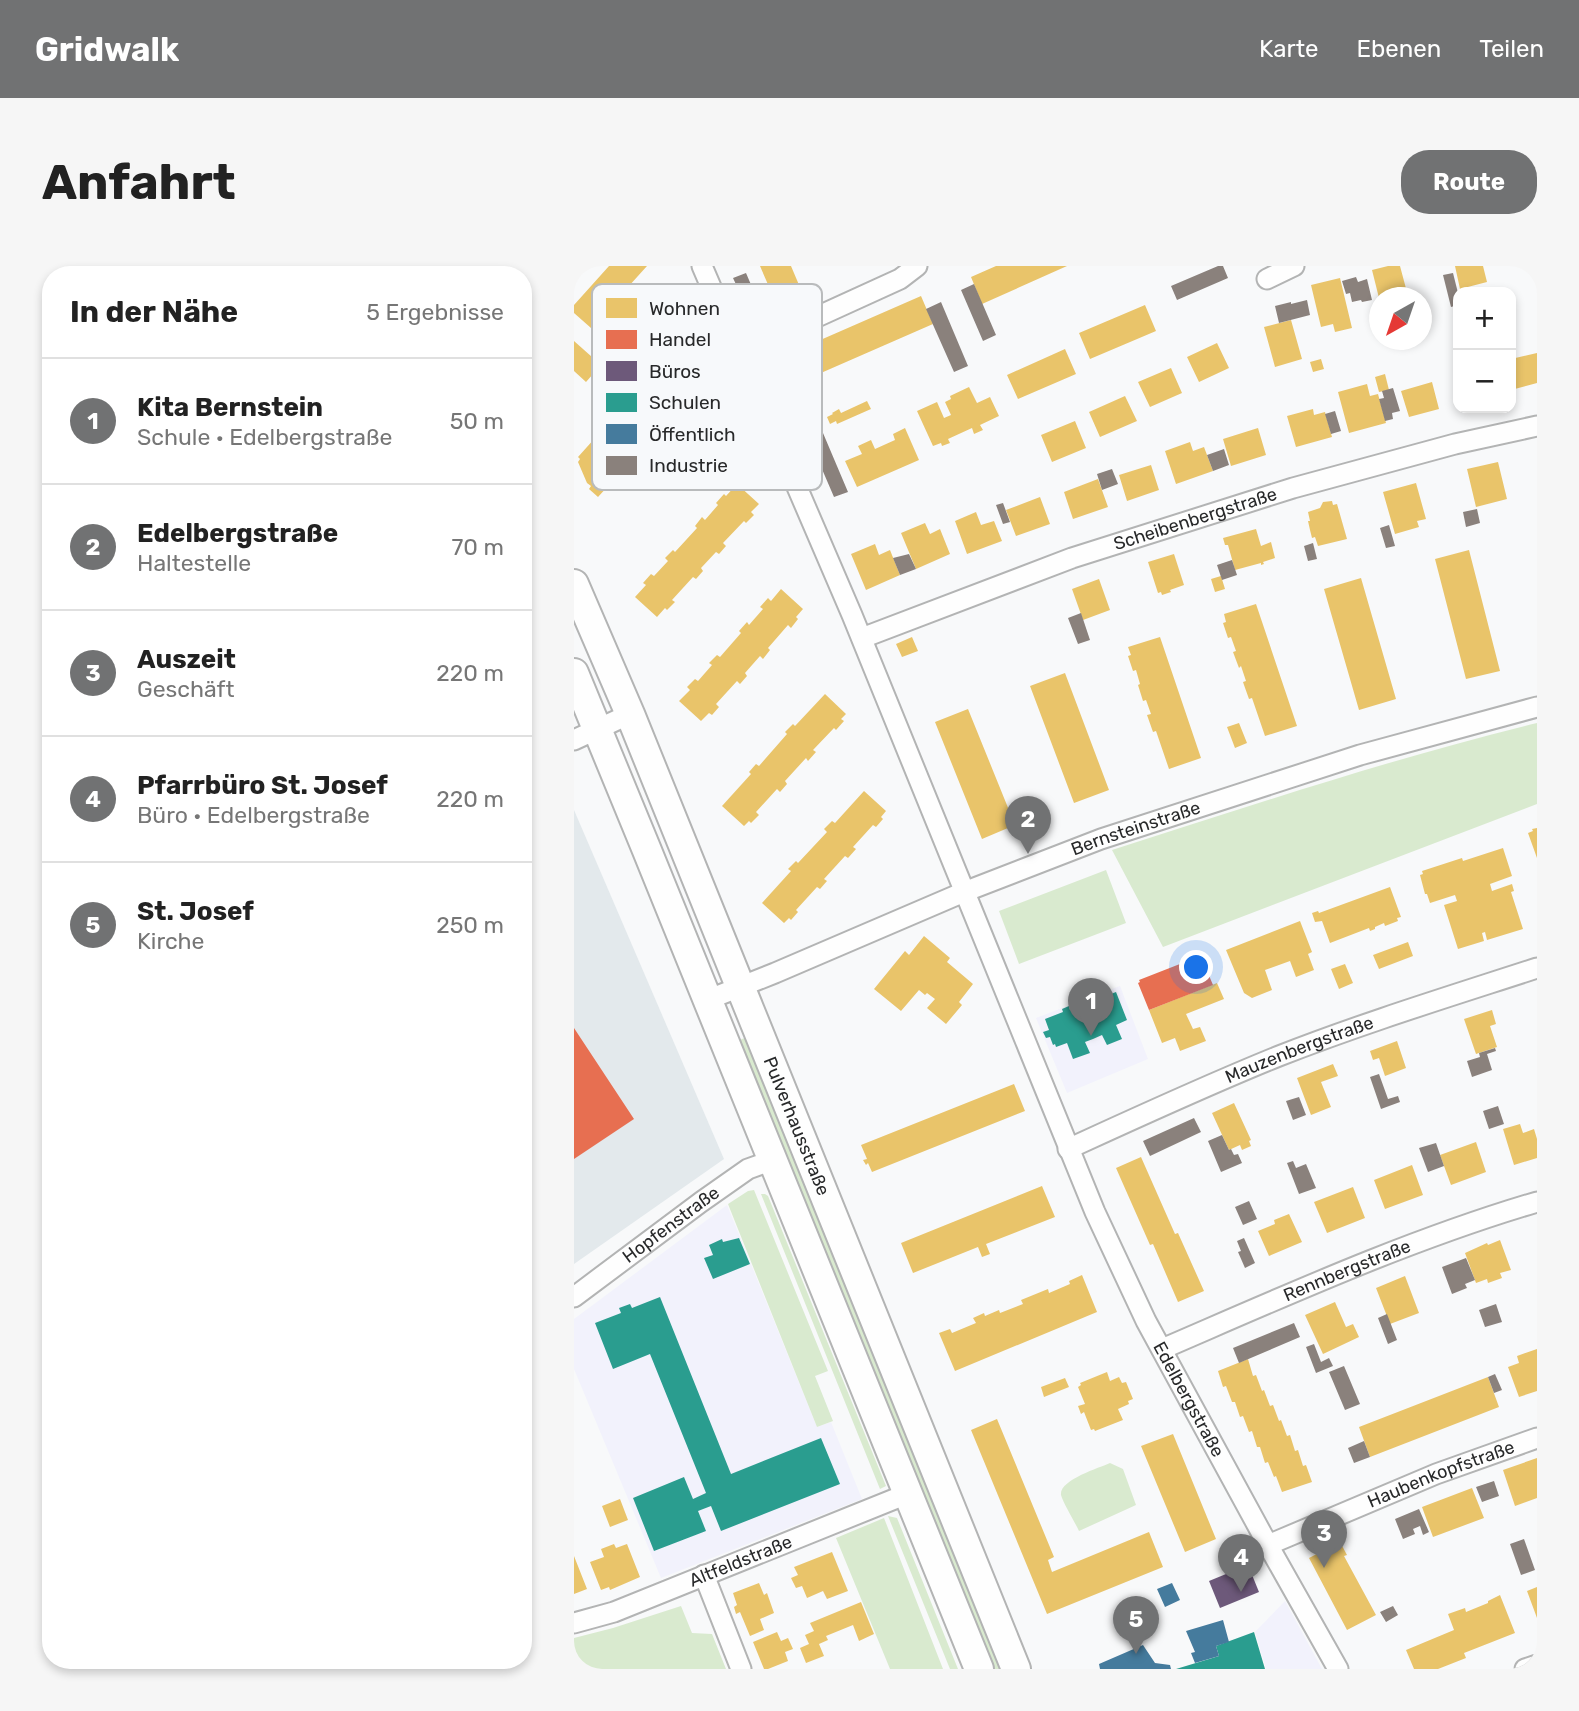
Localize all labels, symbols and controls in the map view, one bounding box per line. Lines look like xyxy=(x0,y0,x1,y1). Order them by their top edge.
text: Gridwalk xyxy=(35,30,179,69)
text: Karte xyxy=(1259,35,1319,63)
text: Ebenen xyxy=(1357,35,1441,63)
text: Teilen xyxy=(1479,35,1544,63)
button: Route xyxy=(1401,150,1537,214)
text: Anfahrt xyxy=(42,153,236,211)
legend xyxy=(592,284,822,490)
north arrow xyxy=(1369,287,1432,350)
map controls xyxy=(1453,287,1516,413)
button: + xyxy=(1453,287,1516,350)
text: In der Nähe xyxy=(70,294,238,330)
text: Wohnen xyxy=(649,297,720,320)
text: 5 Ergebnisse xyxy=(366,298,504,326)
text: Handel xyxy=(649,328,711,351)
button: − xyxy=(1453,350,1516,413)
text: Büros xyxy=(649,360,701,383)
text: Schulen xyxy=(649,391,721,414)
text: Kita Bernstein xyxy=(137,392,323,423)
text: 1 xyxy=(87,407,99,435)
text: 50 m xyxy=(450,407,504,435)
text: Schule · Edelbergstraße xyxy=(137,423,392,451)
text: Öffentlich xyxy=(649,423,736,446)
text: Industrie xyxy=(649,454,728,477)
street label: Scheibenbergstraße xyxy=(1111,483,1280,555)
text: Edelbergstraße xyxy=(137,518,338,549)
text: 2 xyxy=(86,533,100,561)
text: 70 m xyxy=(452,533,504,561)
text: Haltestelle xyxy=(137,549,251,577)
text: Auszeit xyxy=(137,644,236,675)
text: 3 xyxy=(85,659,101,687)
text: 220 m xyxy=(436,659,504,687)
text: Geschäft xyxy=(137,675,234,703)
text: Pfarrbüro St. Josef xyxy=(137,770,388,801)
text: 4 xyxy=(85,785,101,813)
text: 220 m xyxy=(436,785,504,813)
pin: 2 xyxy=(1005,796,1051,854)
street label: Bernsteinstraße xyxy=(1068,797,1203,861)
text: Büro · Edelbergstraße xyxy=(137,801,370,829)
text: St. Josef xyxy=(137,896,254,927)
text: 5 xyxy=(86,911,100,939)
text: 250 m xyxy=(436,911,504,939)
text: Kirche xyxy=(137,927,205,955)
your location xyxy=(1179,950,1213,984)
pin: 1 xyxy=(1068,978,1114,1036)
street label: Mauzenbergstraße xyxy=(1222,1011,1376,1088)
street label: Pulverhausstraße xyxy=(759,1053,834,1199)
street label: Hopfenstraße xyxy=(618,1182,724,1268)
street label: Rennbergstraße xyxy=(1280,1235,1414,1306)
street label: Edelbergstraße xyxy=(1148,1338,1229,1461)
street label: Haubenkopfstraße xyxy=(1364,1436,1517,1513)
pin: 3 xyxy=(1301,1510,1347,1568)
street label: Altfeldstraße xyxy=(686,1530,795,1592)
pin: 4 xyxy=(1218,1534,1264,1592)
pin: 5 xyxy=(1113,1596,1159,1654)

